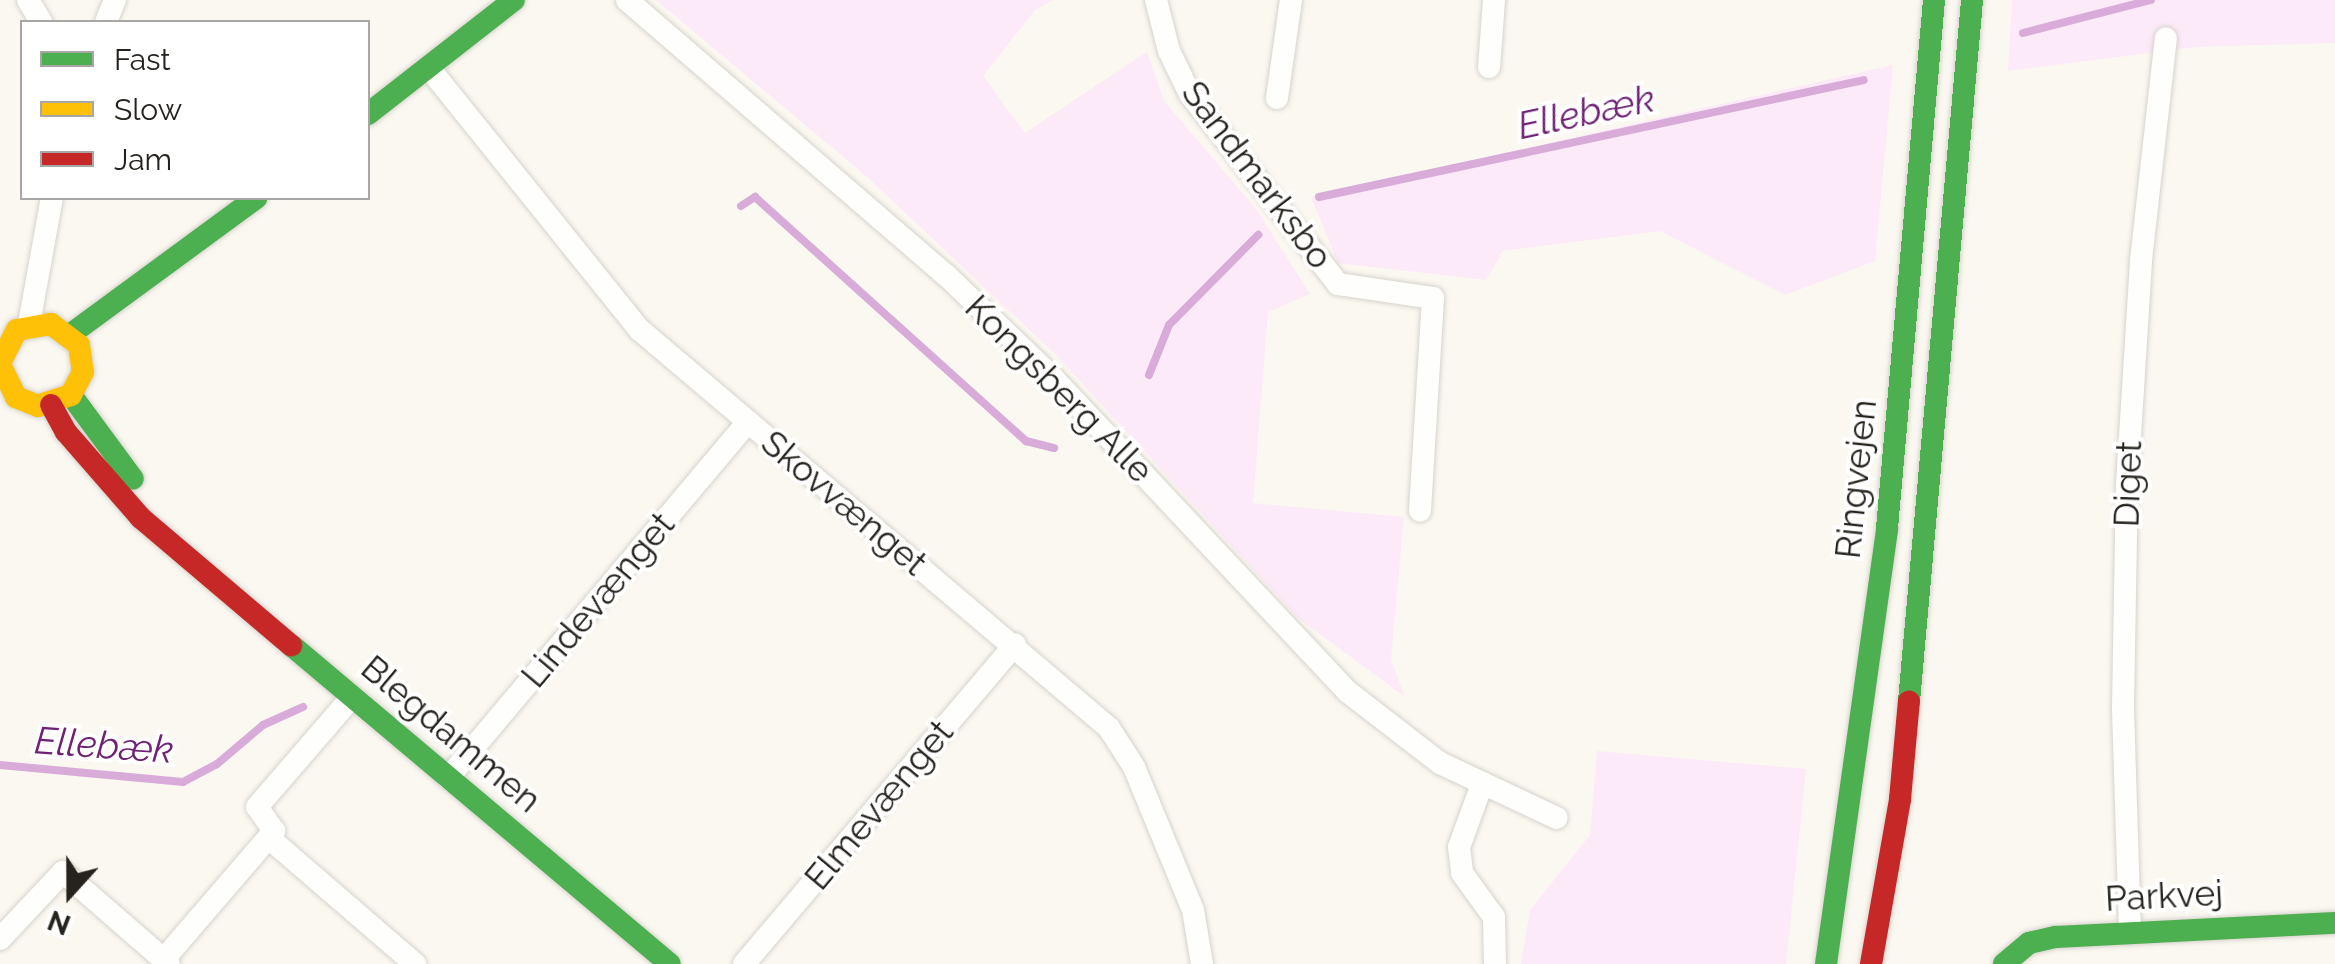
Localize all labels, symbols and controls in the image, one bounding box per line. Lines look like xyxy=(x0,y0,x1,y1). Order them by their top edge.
legend xyxy=(20,20,370,200)
text: Fast xyxy=(114,42,171,77)
street label: Sandmarksbo xyxy=(1173,73,1341,277)
water label: Ellebæk xyxy=(1513,75,1659,149)
text: Slow xyxy=(114,92,182,127)
text: Jam xyxy=(114,142,172,177)
street label: Kongsberg Alle xyxy=(956,286,1162,492)
street label: Ringvejen xyxy=(1827,397,1885,561)
street label: Skovvænget xyxy=(753,422,935,584)
street label: Diget xyxy=(2106,440,2150,528)
street label: Lindevænget xyxy=(513,504,683,696)
street label: Blegdammen xyxy=(353,647,549,821)
street label: Elmevænget xyxy=(796,712,962,898)
water label: Ellebæk xyxy=(33,717,175,773)
north arrow xyxy=(20,844,120,944)
street label: Parkvej xyxy=(2104,872,2224,920)
text: N xyxy=(43,903,75,942)

